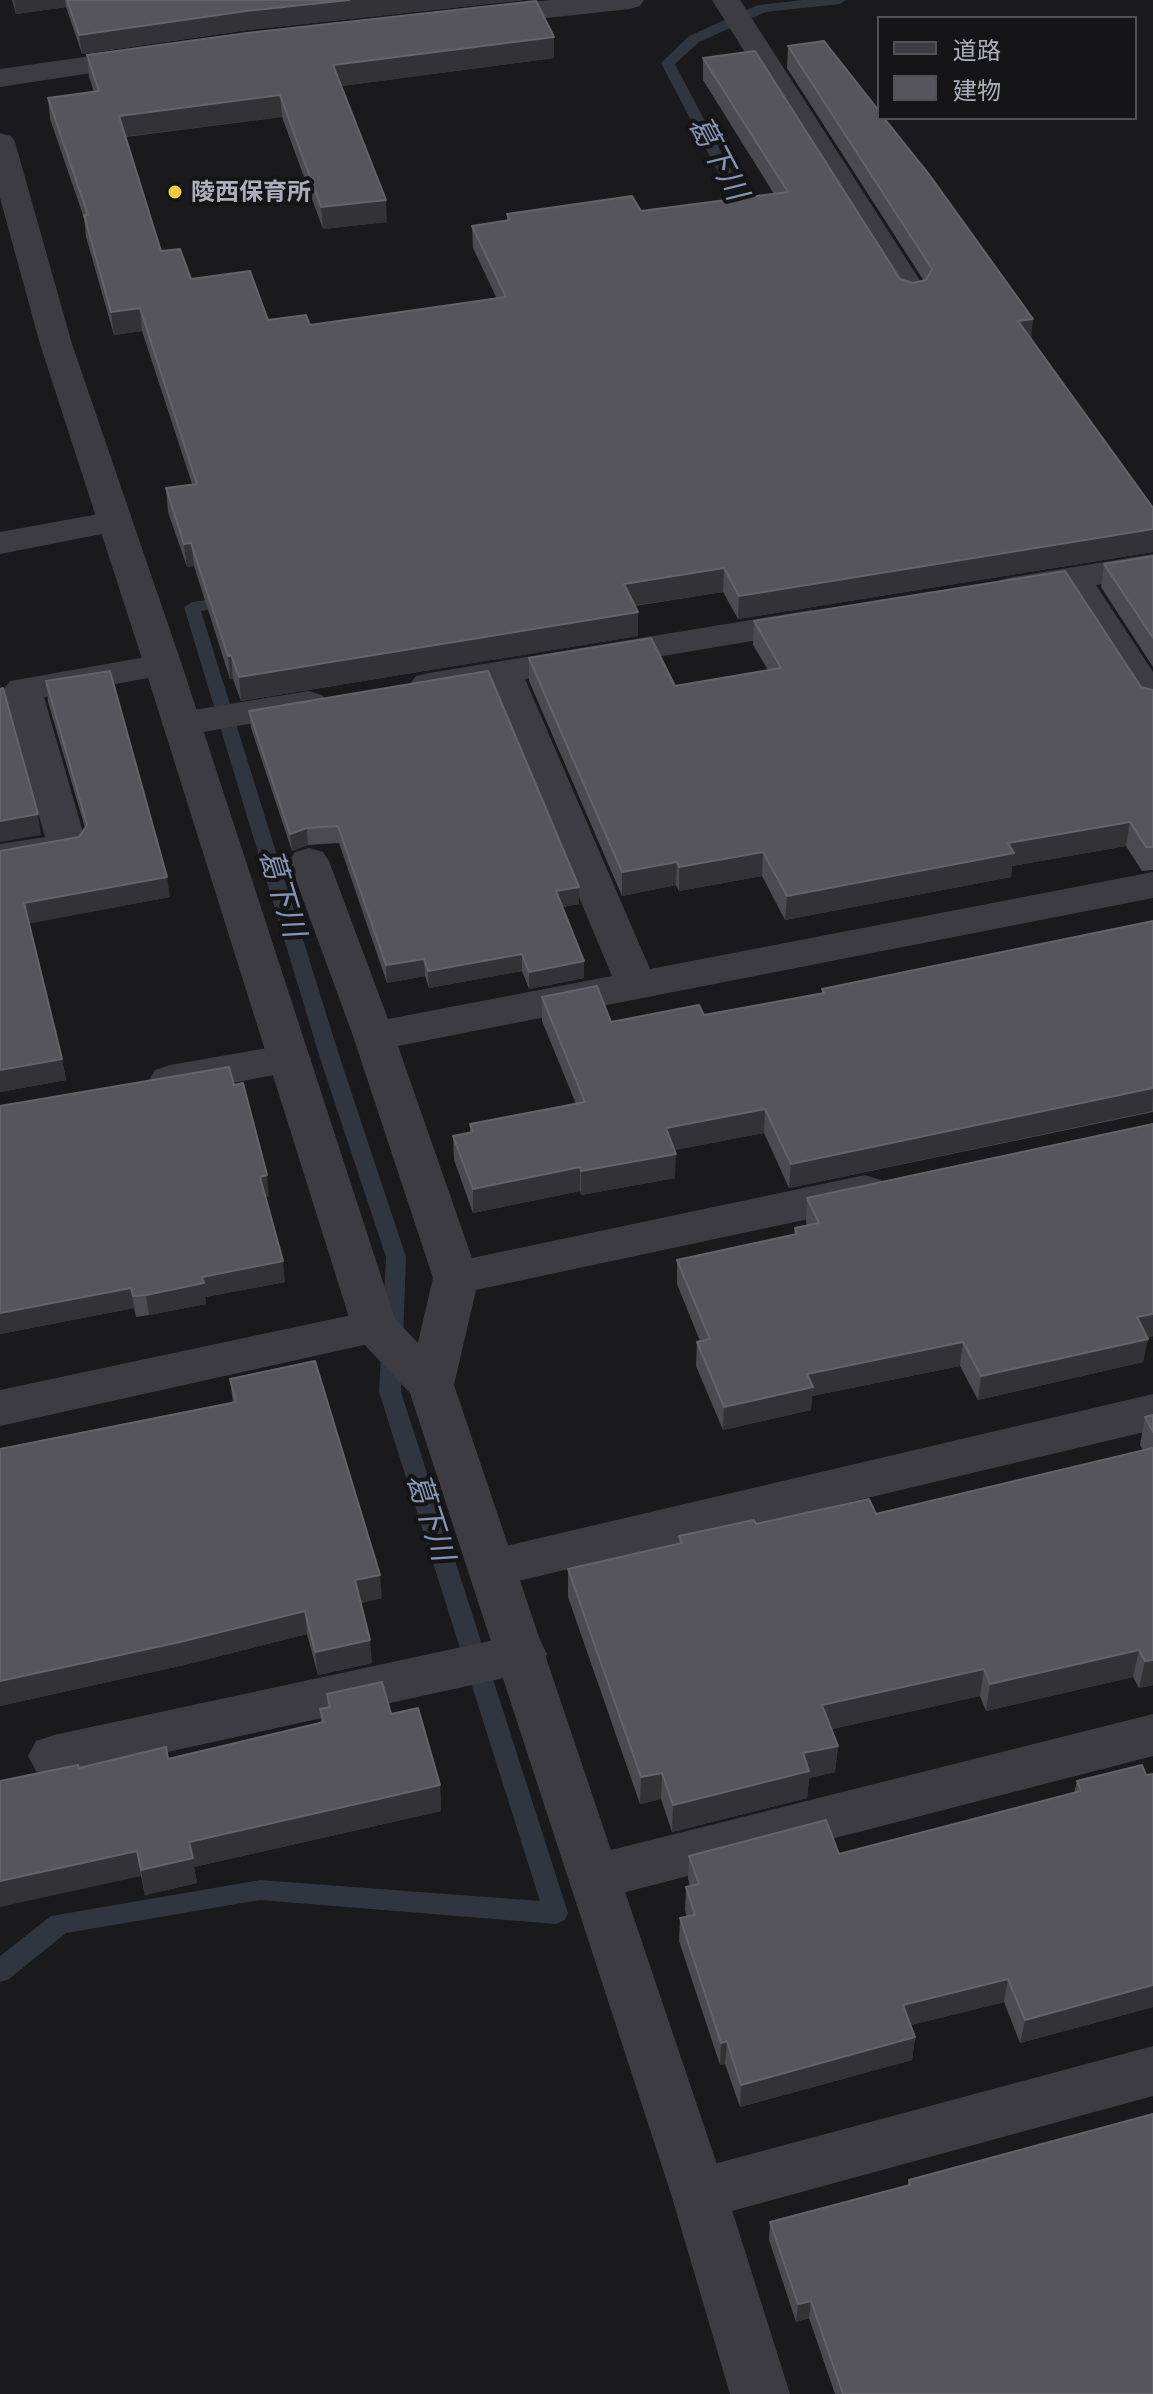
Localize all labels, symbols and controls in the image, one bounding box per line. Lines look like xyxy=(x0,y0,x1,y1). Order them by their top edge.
legend xyxy=(877,16,1137,120)
text: 道路 xyxy=(953,35,1001,64)
text: 建物 xyxy=(953,75,1001,104)
water label: 葛下川 xyxy=(681,110,755,206)
place label: 陵西保育所 xyxy=(191,178,311,206)
marker: 陵西保育所 xyxy=(166,183,184,201)
water label: 葛下川 xyxy=(252,845,312,941)
water label: 葛下川 xyxy=(399,1469,461,1565)

